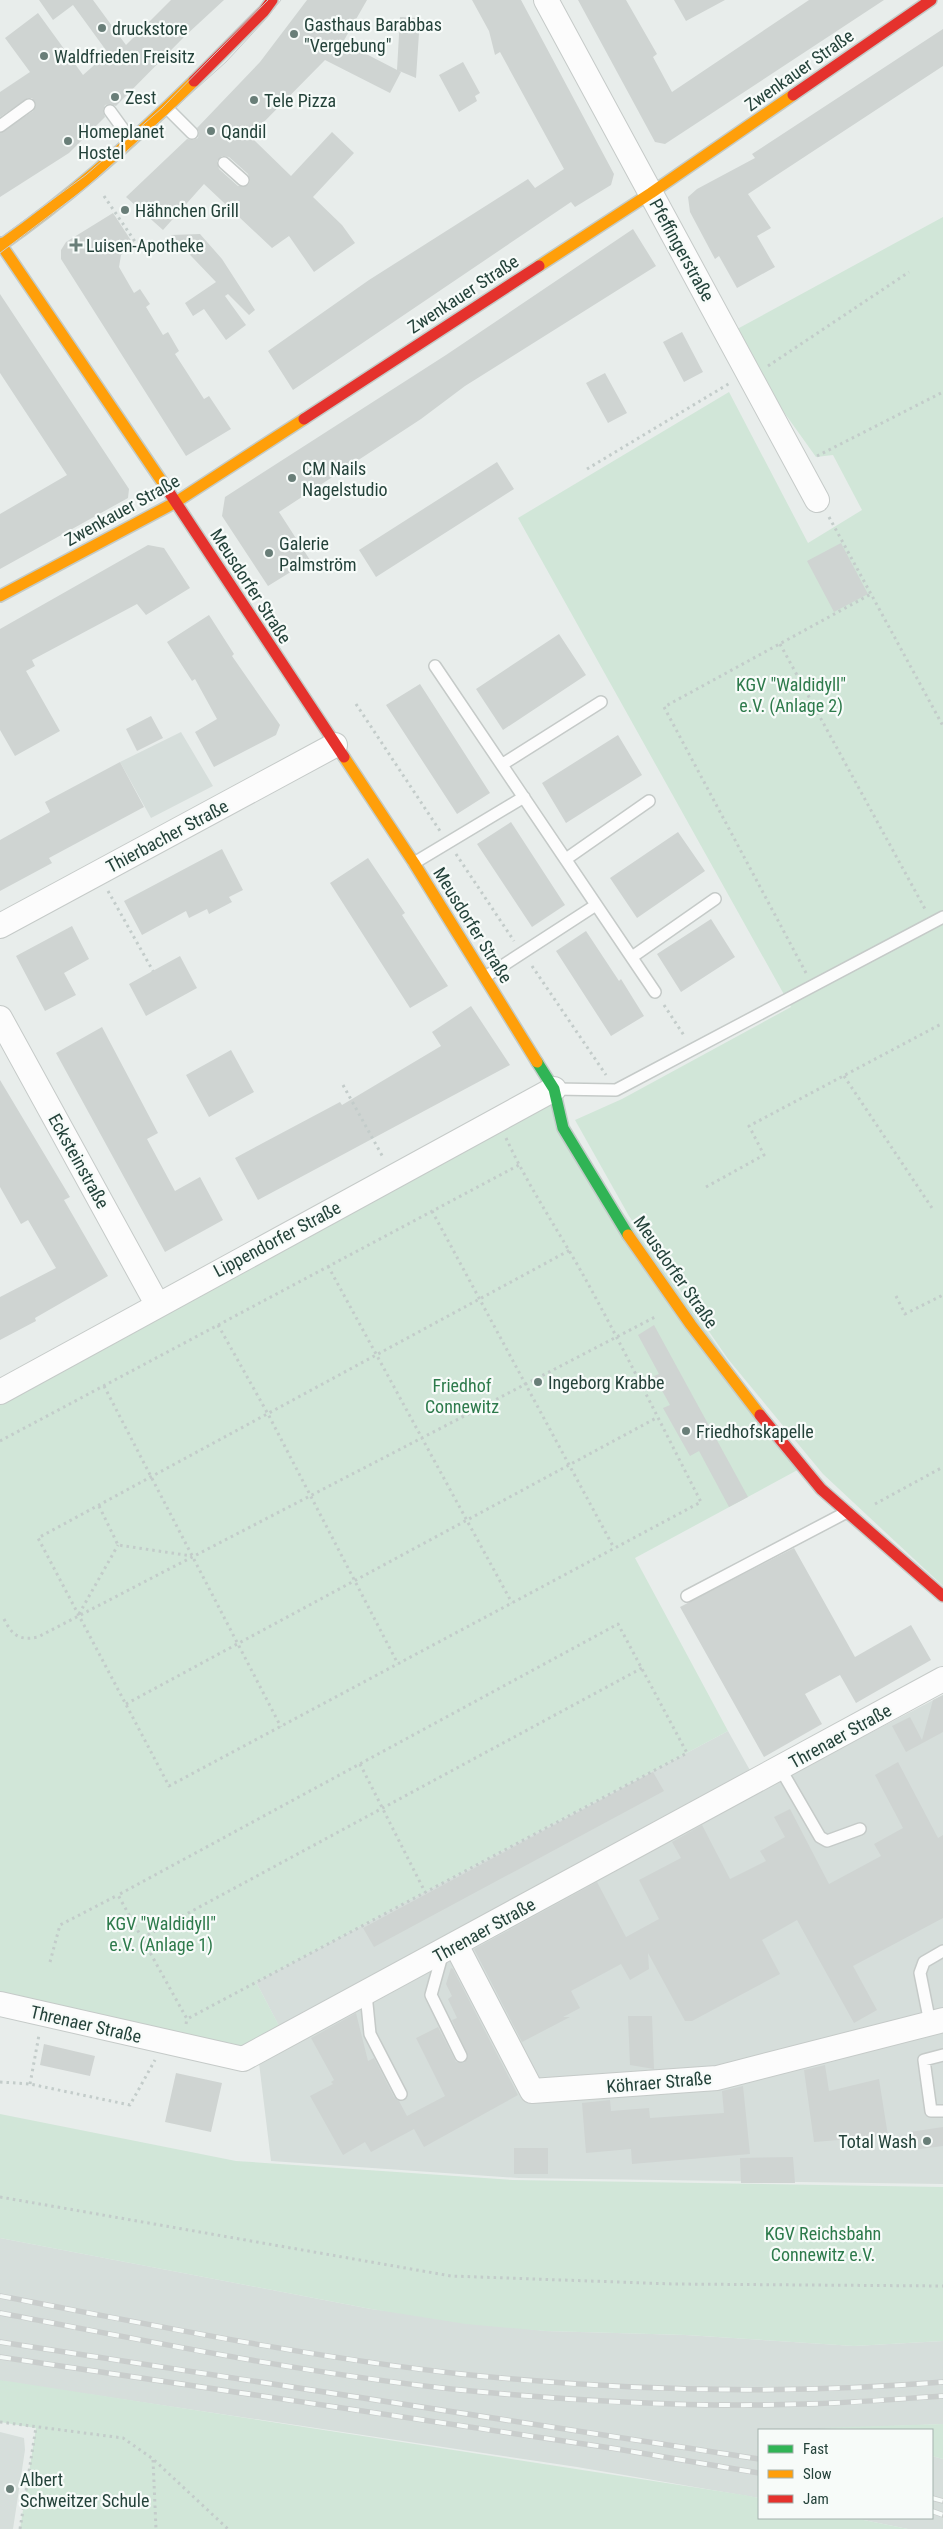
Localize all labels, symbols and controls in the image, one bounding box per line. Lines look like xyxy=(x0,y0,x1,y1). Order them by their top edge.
place label: Gasthaus Barabbas "Vergebung" xyxy=(304,14,442,56)
place label: druckstore xyxy=(112,18,188,39)
marker: druckstore xyxy=(96,22,108,34)
street label: Zwenkauer Straße xyxy=(741,25,857,115)
marker: Gasthaus Barabbas "Vergebung" xyxy=(288,28,300,40)
place label: Waldfrieden Freisitz xyxy=(54,46,195,67)
marker: Waldfrieden Freisitz xyxy=(38,50,50,62)
place label: Zest xyxy=(125,87,156,108)
place label: Tele Pizza xyxy=(264,90,336,111)
marker: Zest xyxy=(109,91,121,103)
marker: Tele Pizza xyxy=(248,94,260,106)
place label: Homeplanet Hostel xyxy=(78,121,164,163)
place label: Qandil xyxy=(221,121,266,142)
marker: Qandil xyxy=(205,125,217,137)
marker: Homeplanet Hostel xyxy=(62,135,74,147)
street label: Pfeffingerstraße xyxy=(645,195,719,305)
place label: Hähnchen Grill xyxy=(135,200,239,221)
marker: Hähnchen Grill xyxy=(119,204,131,216)
place label: Luisen-Apotheke xyxy=(86,235,204,256)
marker: Luisen-Apotheke xyxy=(70,239,82,251)
street label: Zwenkauer Straße xyxy=(404,250,522,338)
place label: CM Nails Nagelstudio xyxy=(302,458,388,500)
street label: Zwenkauer Straße xyxy=(61,470,183,550)
marker: CM Nails Nagelstudio xyxy=(286,472,298,484)
street label: Meusdorfer Straße xyxy=(206,525,296,647)
place label: Galerie Palmström xyxy=(279,533,357,575)
marker: Galerie Palmström xyxy=(263,547,275,559)
park label: KGV "Waldidyll" e.V. (Anlage 2) xyxy=(736,674,846,717)
street label: Thierbacher Straße xyxy=(103,795,231,877)
street label: Meusdorfer Straße xyxy=(429,863,517,987)
street label: Ecksteinstraße xyxy=(44,1110,114,1212)
street label: Lippendorfer Straße xyxy=(210,1197,344,1281)
street label: Meusdorfer Straße xyxy=(629,1212,723,1332)
place label: Ingeborg Krabbe xyxy=(548,1372,665,1393)
park label: Friedhof Connewitz xyxy=(425,1375,499,1417)
marker: Ingeborg Krabbe xyxy=(532,1376,544,1388)
place label: Friedhofskapelle xyxy=(696,1421,814,1442)
marker: Friedhofskapelle xyxy=(680,1425,692,1437)
street label: Threnaer Straße xyxy=(785,1699,895,1773)
street label: Threnaer Straße xyxy=(429,1893,539,1967)
park label: KGV "Waldidyll" e.V. (Anlage 1) xyxy=(106,1913,216,1956)
street label: Threnaer Straße xyxy=(28,2001,144,2047)
street label: Köhraer Straße xyxy=(606,2067,712,2097)
place label: Total Wash xyxy=(838,2131,917,2152)
marker: Total Wash xyxy=(921,2135,933,2147)
park label: KGV Reichsbahn Connewitz e.V. xyxy=(765,2223,881,2265)
legend xyxy=(758,2429,933,2519)
text: Fast xyxy=(803,2440,828,2458)
text: Slow xyxy=(803,2465,832,2483)
place label: Albert Schweitzer Schule xyxy=(20,2469,149,2511)
marker: Albert Schweitzer Schule xyxy=(4,2483,16,2495)
text: Jam xyxy=(803,2490,829,2508)

